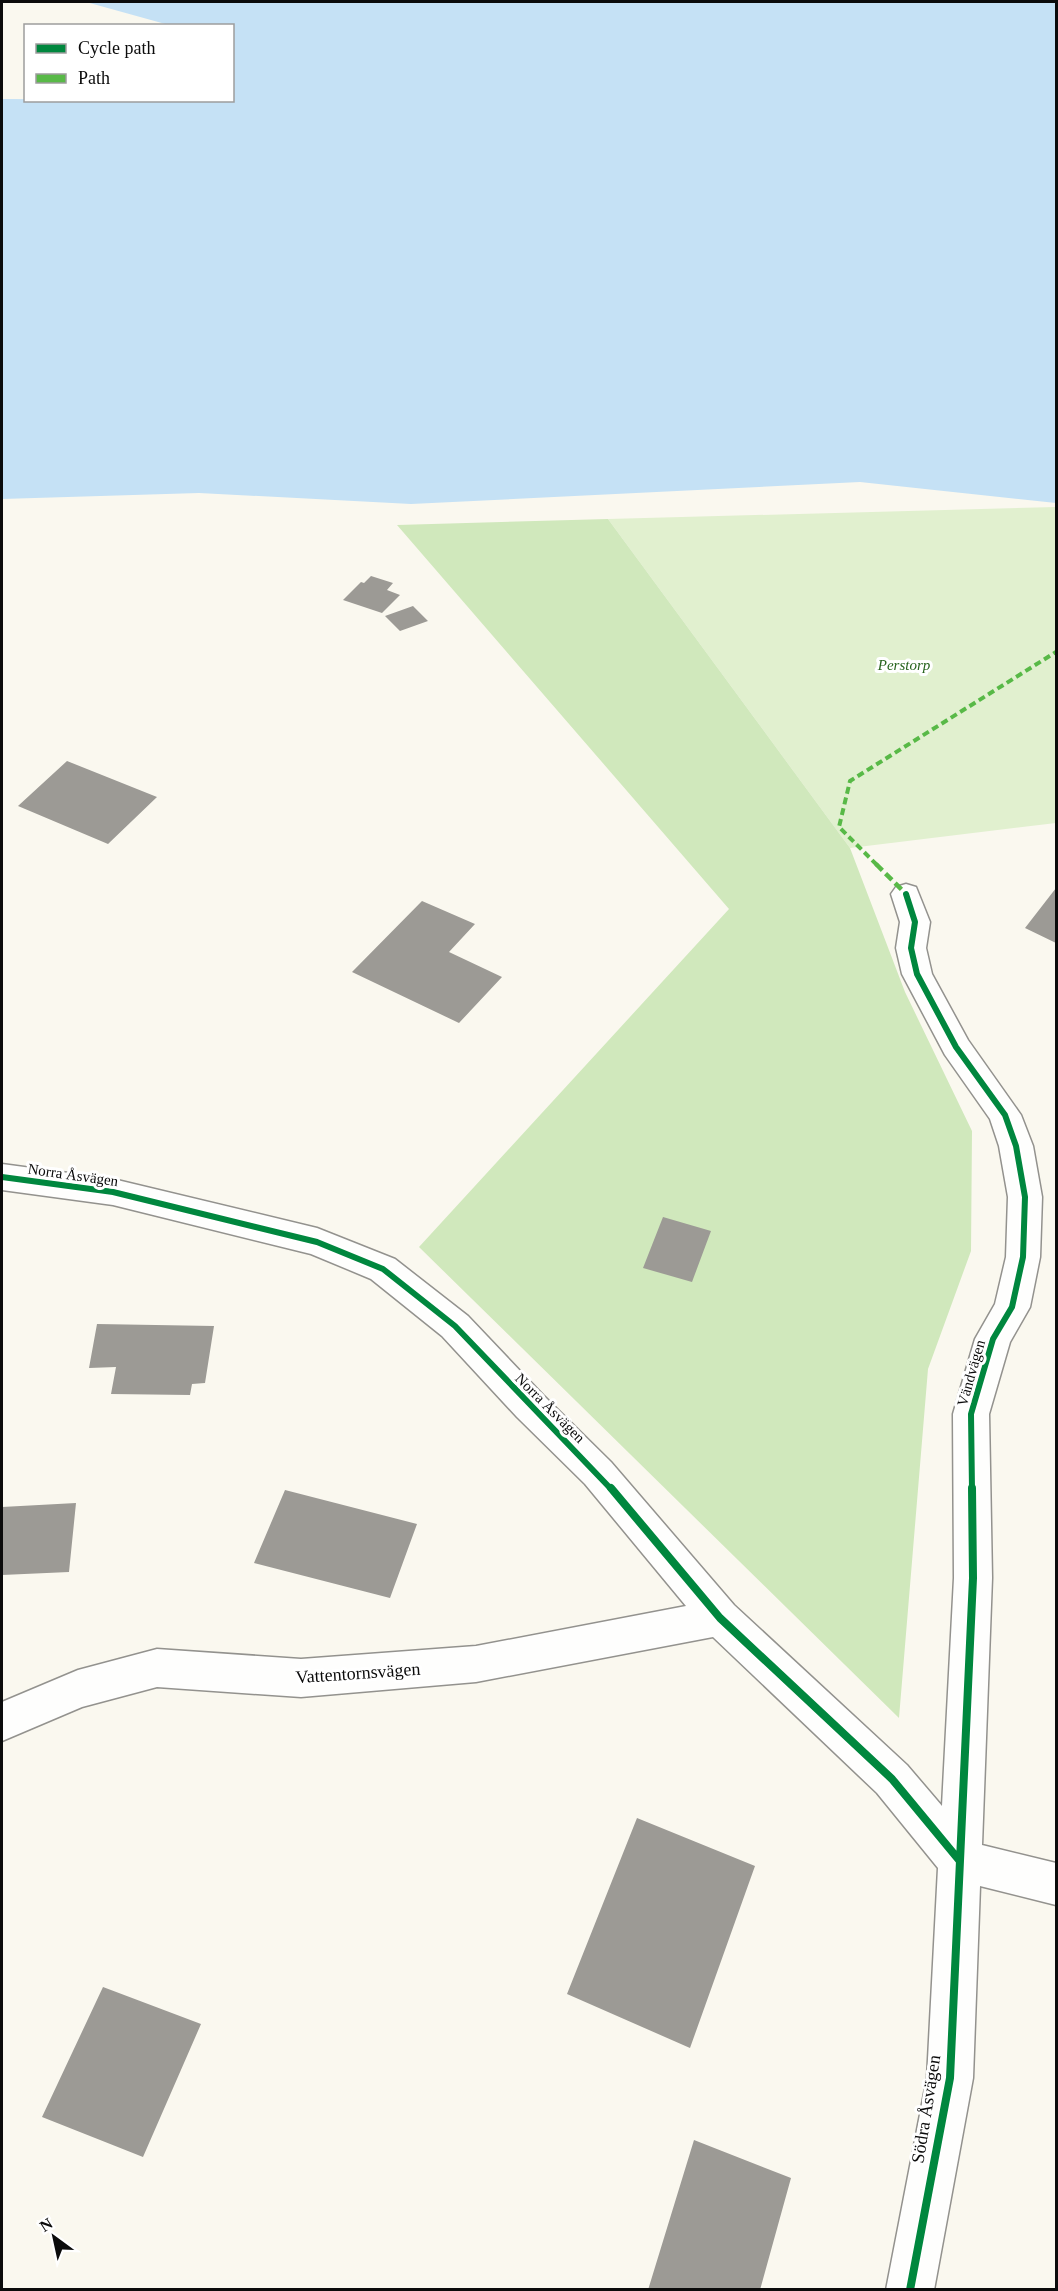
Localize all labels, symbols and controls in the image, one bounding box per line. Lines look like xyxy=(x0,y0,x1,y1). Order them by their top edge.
legend xyxy=(24,24,234,102)
text: Cycle path xyxy=(78,38,155,58)
text: Path xyxy=(78,68,110,88)
park label: Perstorp xyxy=(877,657,931,673)
street label: Norra Åsvägen xyxy=(27,1161,120,1189)
street label: Vändvägen xyxy=(954,1337,988,1408)
street label: Norra Åsvägen xyxy=(512,1370,588,1446)
street label: Vattentornsvägen xyxy=(295,1659,421,1687)
street label: Södra Åsvägen xyxy=(908,2053,944,2165)
north arrow xyxy=(24,2207,84,2267)
text: N xyxy=(37,2214,56,2235)

